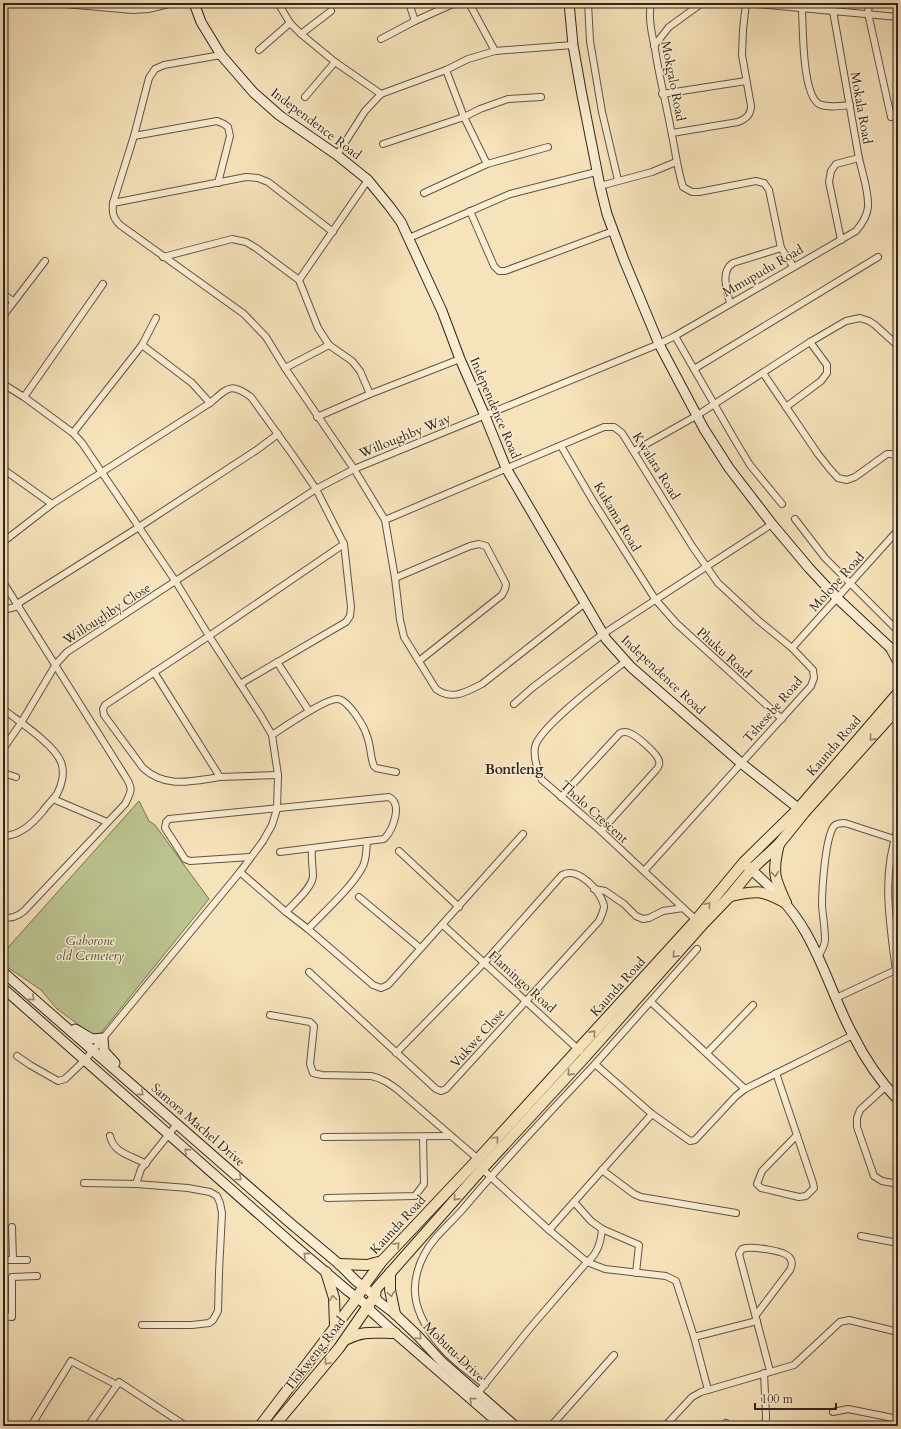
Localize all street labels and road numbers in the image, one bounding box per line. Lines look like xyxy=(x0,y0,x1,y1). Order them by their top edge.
street label: Mokgalo Road xyxy=(656,39,690,123)
street label: Mokala Road xyxy=(846,71,876,146)
street label: Independence Road xyxy=(267,84,365,164)
street label: Mmupudu Road xyxy=(719,241,807,301)
street label: Independence Road xyxy=(465,354,525,462)
street label: Willoughby Way xyxy=(356,409,454,463)
street label: Kwalata Road xyxy=(628,429,684,503)
street label: Kukama Road xyxy=(589,479,645,555)
street label: Molope Road xyxy=(805,548,869,616)
street label: Willoughby Close xyxy=(59,579,154,650)
street label: Phuku Road xyxy=(693,624,755,683)
street label: Independence Road xyxy=(617,631,709,719)
street label: Tshesebe Road xyxy=(739,673,807,747)
street label: Kaunda Road xyxy=(803,712,865,780)
street label: Tholo Crescent xyxy=(556,777,632,847)
street label: Flamingo Road xyxy=(484,947,560,1017)
street label: Kaunda Road xyxy=(586,953,650,1021)
street label: Vukwe Close xyxy=(447,1004,510,1072)
street label: Samora Machel Drive xyxy=(147,1079,249,1171)
street label: Kaunda Road xyxy=(366,1192,430,1258)
street label: Tlokweng Road xyxy=(280,1313,350,1395)
street label: Mobutu Drive xyxy=(419,1318,489,1386)

